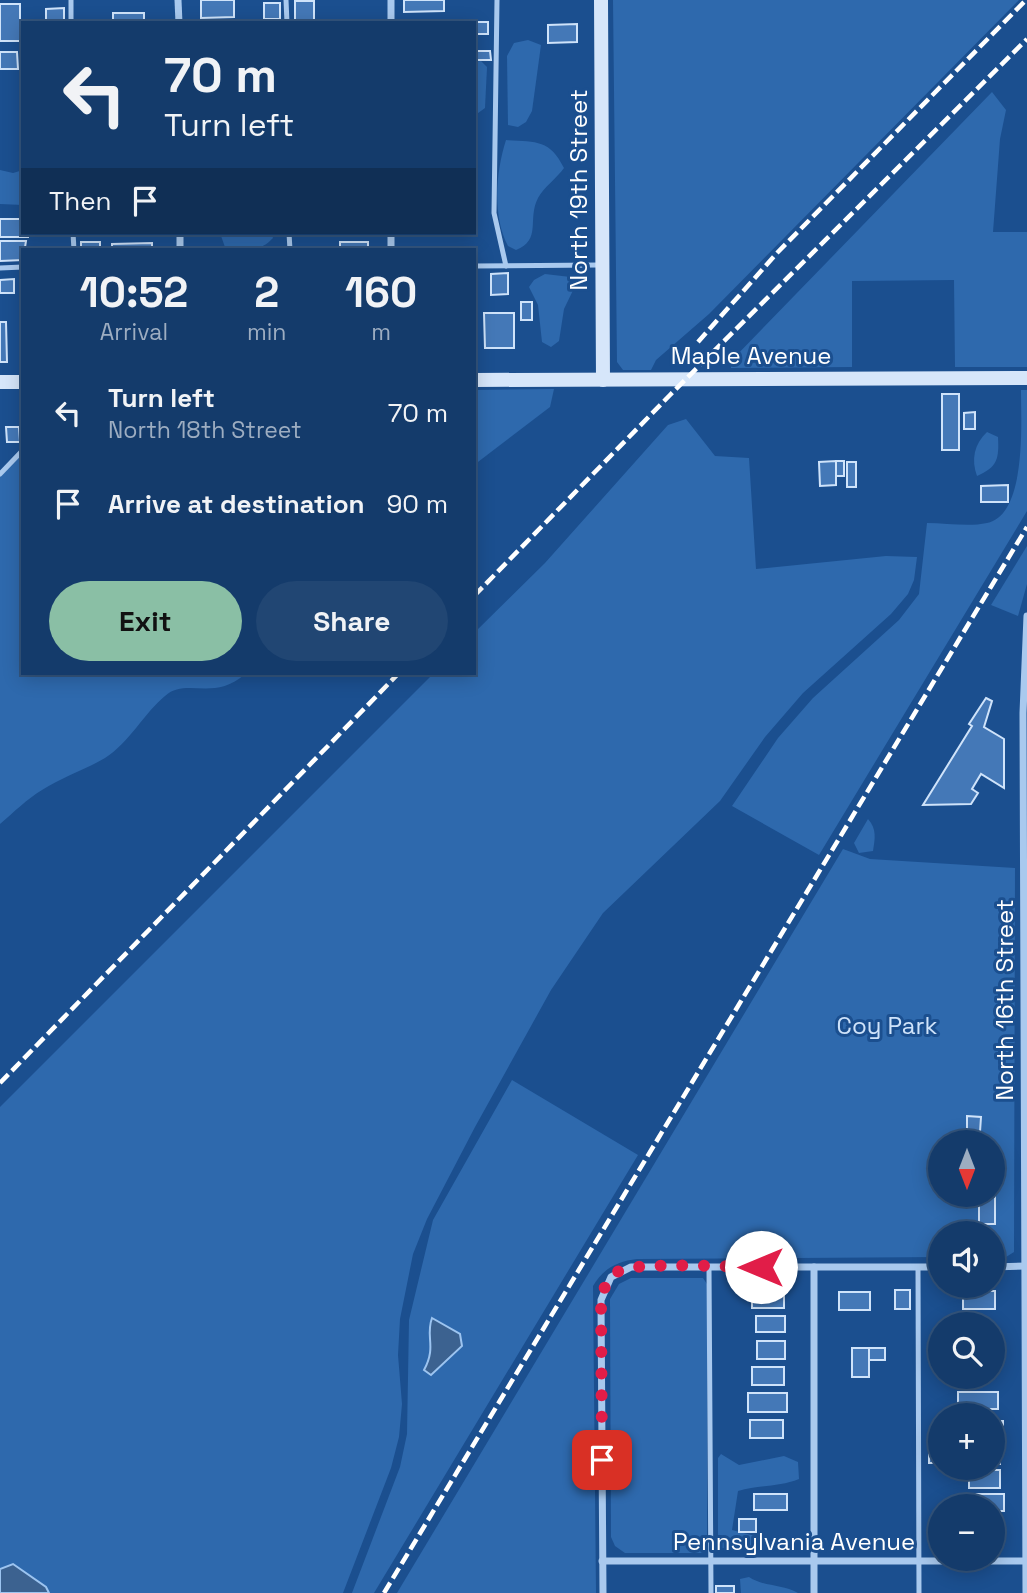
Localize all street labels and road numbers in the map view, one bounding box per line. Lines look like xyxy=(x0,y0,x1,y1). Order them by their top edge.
street label: North 19th Street xyxy=(563,89,594,291)
street label: Maple Avenue xyxy=(671,340,831,371)
street label: North 16th Street xyxy=(989,899,1020,1101)
street label: Pennsylvania Avenue xyxy=(673,1526,915,1557)

